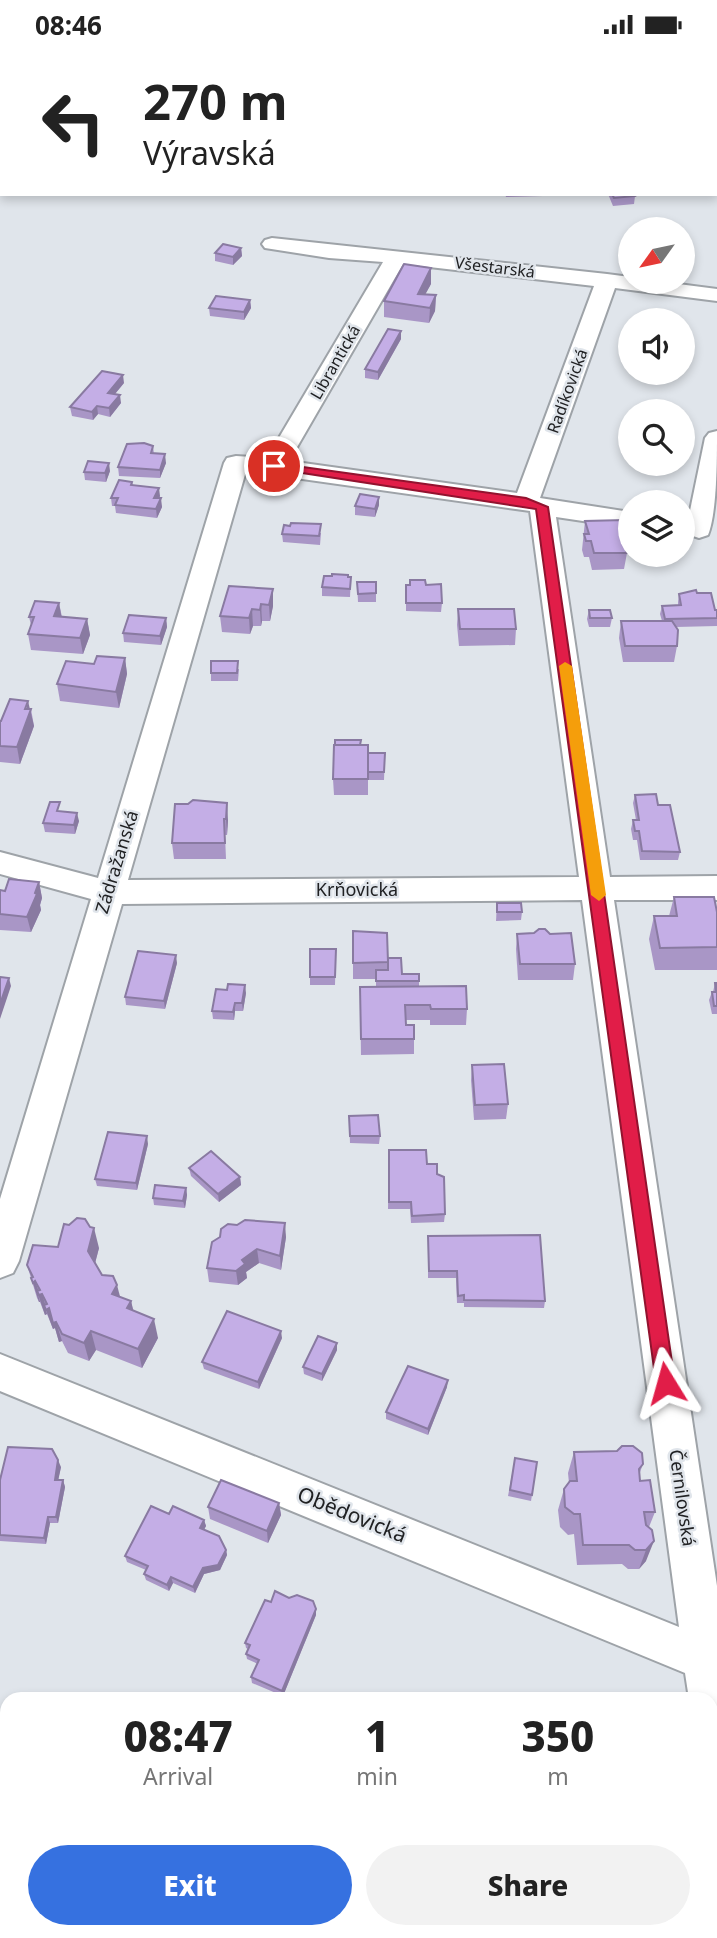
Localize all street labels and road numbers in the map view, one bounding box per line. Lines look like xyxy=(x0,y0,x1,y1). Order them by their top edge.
street label: Všestarská xyxy=(454,251,536,283)
street label: Librantická xyxy=(305,321,365,403)
street label: Radíkovická xyxy=(542,346,592,436)
street label: Zádražanská xyxy=(89,807,143,916)
street label: Krňovická xyxy=(316,877,398,901)
street label: Černilovská xyxy=(664,1448,702,1548)
street label: Obědovická xyxy=(294,1479,411,1549)

